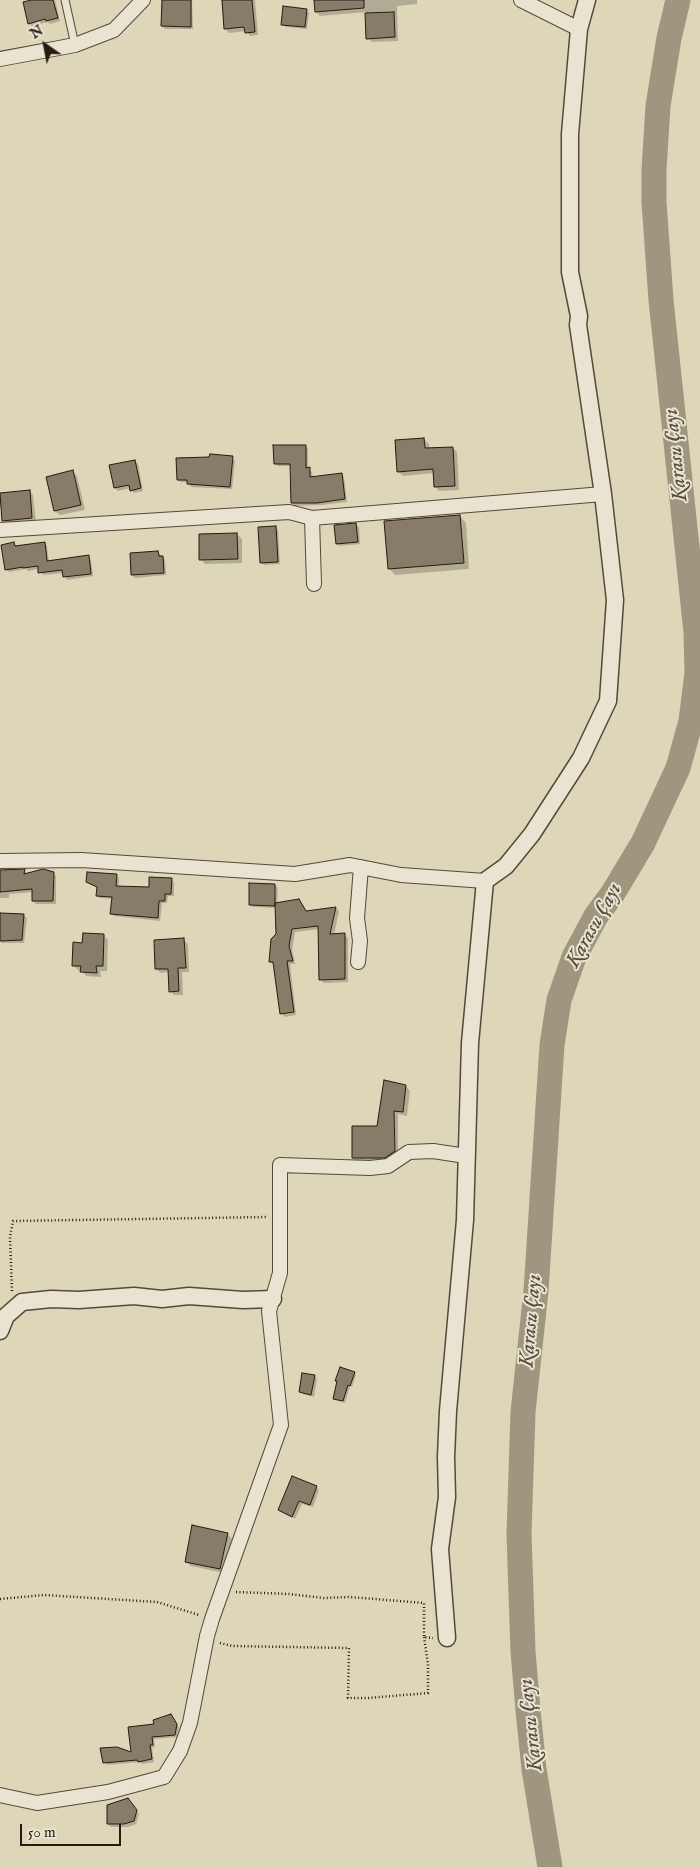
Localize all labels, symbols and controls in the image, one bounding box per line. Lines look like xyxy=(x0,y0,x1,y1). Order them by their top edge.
north arrow xyxy=(20,20,70,70)
text: N xyxy=(27,22,47,43)
water label: Karasu Çayı xyxy=(660,407,694,503)
water label: Karasu Çayı xyxy=(561,879,629,973)
water label: Karasu Çayı xyxy=(515,1274,549,1368)
water label: Karasu Çayı xyxy=(515,1677,549,1773)
scale bar xyxy=(22,1814,124,1846)
text: 50 m xyxy=(28,1823,56,1842)

